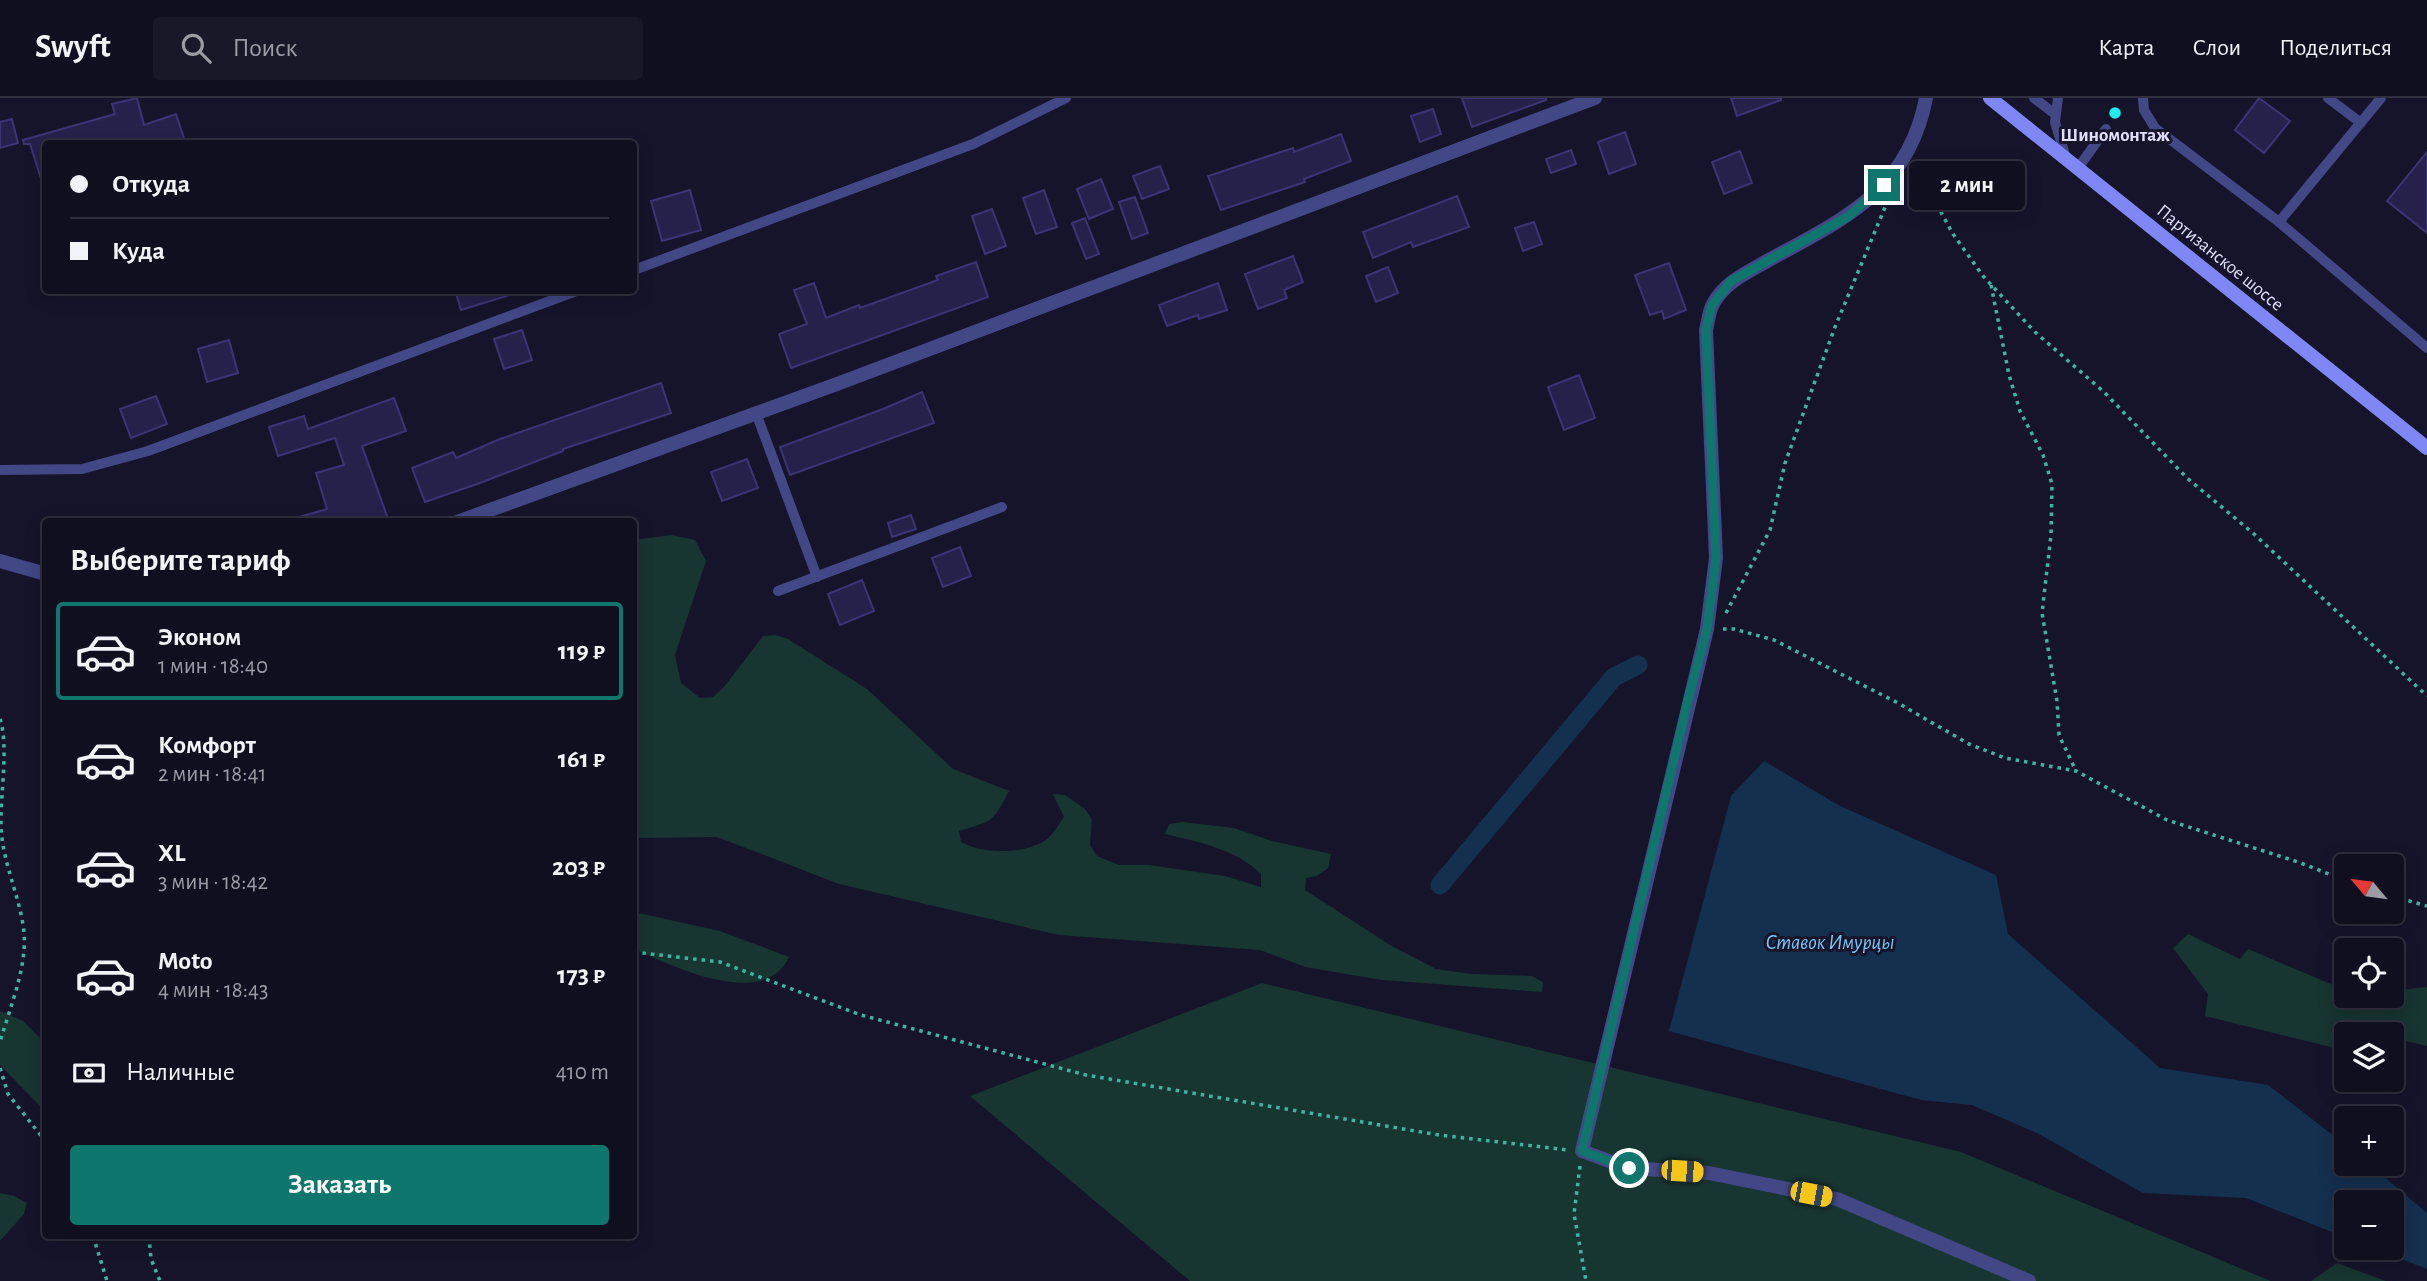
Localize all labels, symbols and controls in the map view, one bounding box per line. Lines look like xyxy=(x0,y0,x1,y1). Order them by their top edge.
search box xyxy=(153,17,643,80)
icon: search xyxy=(177,29,215,67)
text: Swyft xyxy=(35,31,111,64)
text: Поиск xyxy=(233,35,298,61)
text: Карта xyxy=(2098,36,2154,60)
text: Слои xyxy=(2192,36,2241,60)
text: Поделиться xyxy=(2279,36,2392,60)
marker: Шиномонтаж xyxy=(2107,105,2123,121)
place label: Шиномонтаж xyxy=(2060,126,2170,145)
callout: 2 мин xyxy=(1909,160,2024,210)
route end xyxy=(1868,169,1900,201)
text: Откуда xyxy=(112,171,190,197)
text: 2 мин xyxy=(1940,174,1994,197)
street label: Партизанское шоссе xyxy=(2153,201,2287,315)
text: Куда xyxy=(112,238,165,264)
text: Выберите тариф xyxy=(70,544,291,576)
icon: car xyxy=(74,620,137,683)
text: Эконом xyxy=(158,624,241,650)
text: 119 ₽ xyxy=(558,638,605,664)
text: 1 мин · 18:40 xyxy=(158,655,268,678)
icon: car xyxy=(74,728,137,791)
text: Комфорт xyxy=(158,732,256,758)
text: 161 ₽ xyxy=(558,746,605,772)
text: 2 мин · 18:41 xyxy=(158,763,266,786)
icon: car xyxy=(74,836,137,899)
text: XL xyxy=(158,840,185,866)
text: 203 ₽ xyxy=(552,854,605,880)
north arrow xyxy=(2334,854,2404,924)
map controls xyxy=(2334,854,2404,1260)
text: 3 мин · 18:42 xyxy=(158,871,268,894)
water label: Ставок Имурцы xyxy=(1766,932,1894,954)
button: locate xyxy=(2334,938,2404,1008)
icon: car xyxy=(74,944,137,1007)
text: Moto xyxy=(158,948,213,974)
text: 173 ₽ xyxy=(557,962,605,988)
text: 4 мин · 18:43 xyxy=(158,979,269,1002)
button: layers xyxy=(2334,1022,2404,1092)
icon: cash xyxy=(70,1054,108,1092)
text: Наличные xyxy=(126,1059,235,1085)
text: 410 m xyxy=(556,1061,609,1084)
button: + xyxy=(2334,1106,2404,1176)
button: Заказать xyxy=(70,1145,609,1225)
route start xyxy=(1613,1152,1645,1184)
car xyxy=(1661,1159,1704,1183)
car xyxy=(1789,1180,1834,1208)
button: − xyxy=(2334,1190,2404,1260)

